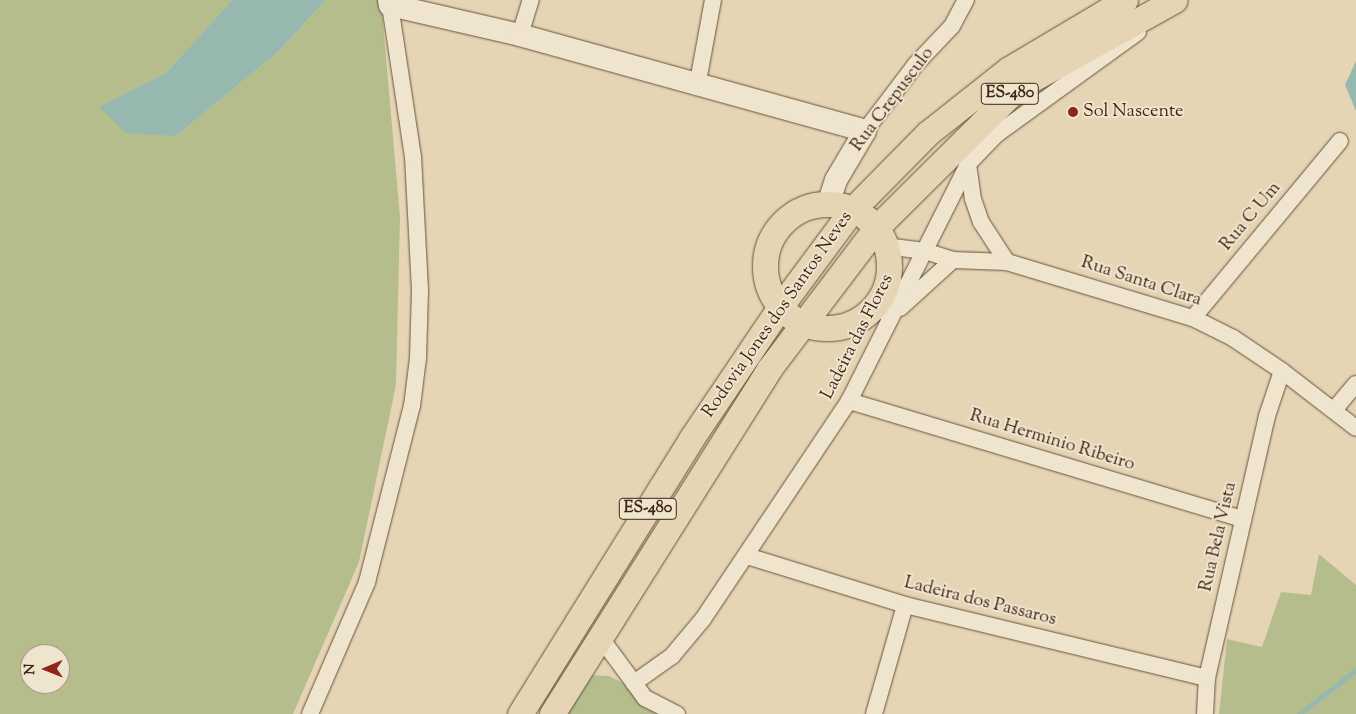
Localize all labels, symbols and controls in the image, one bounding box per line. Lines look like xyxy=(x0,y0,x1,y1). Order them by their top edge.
street label: Rua Crepusculo xyxy=(847,44,939,156)
road number: ES-480 xyxy=(980,80,1040,108)
place label: Sol Nascente xyxy=(1083,101,1184,123)
marker: Sol Nascente xyxy=(1067,106,1079,118)
street label: Rua C Um xyxy=(1216,178,1286,256)
street label: Rodovia Jones dos Santos Neves xyxy=(698,208,858,422)
street label: Rua Santa Clara xyxy=(1078,252,1204,312)
street label: Ladeira das Flores xyxy=(817,271,899,403)
street label: Rua Herminio Ribeiro xyxy=(967,406,1137,476)
street label: Rua Bela Vista xyxy=(1196,480,1242,594)
road number: ES-480 xyxy=(618,496,678,522)
street label: Ladeira dos Passaros xyxy=(902,573,1058,631)
north arrow xyxy=(20,644,70,694)
text: N xyxy=(21,663,41,675)

